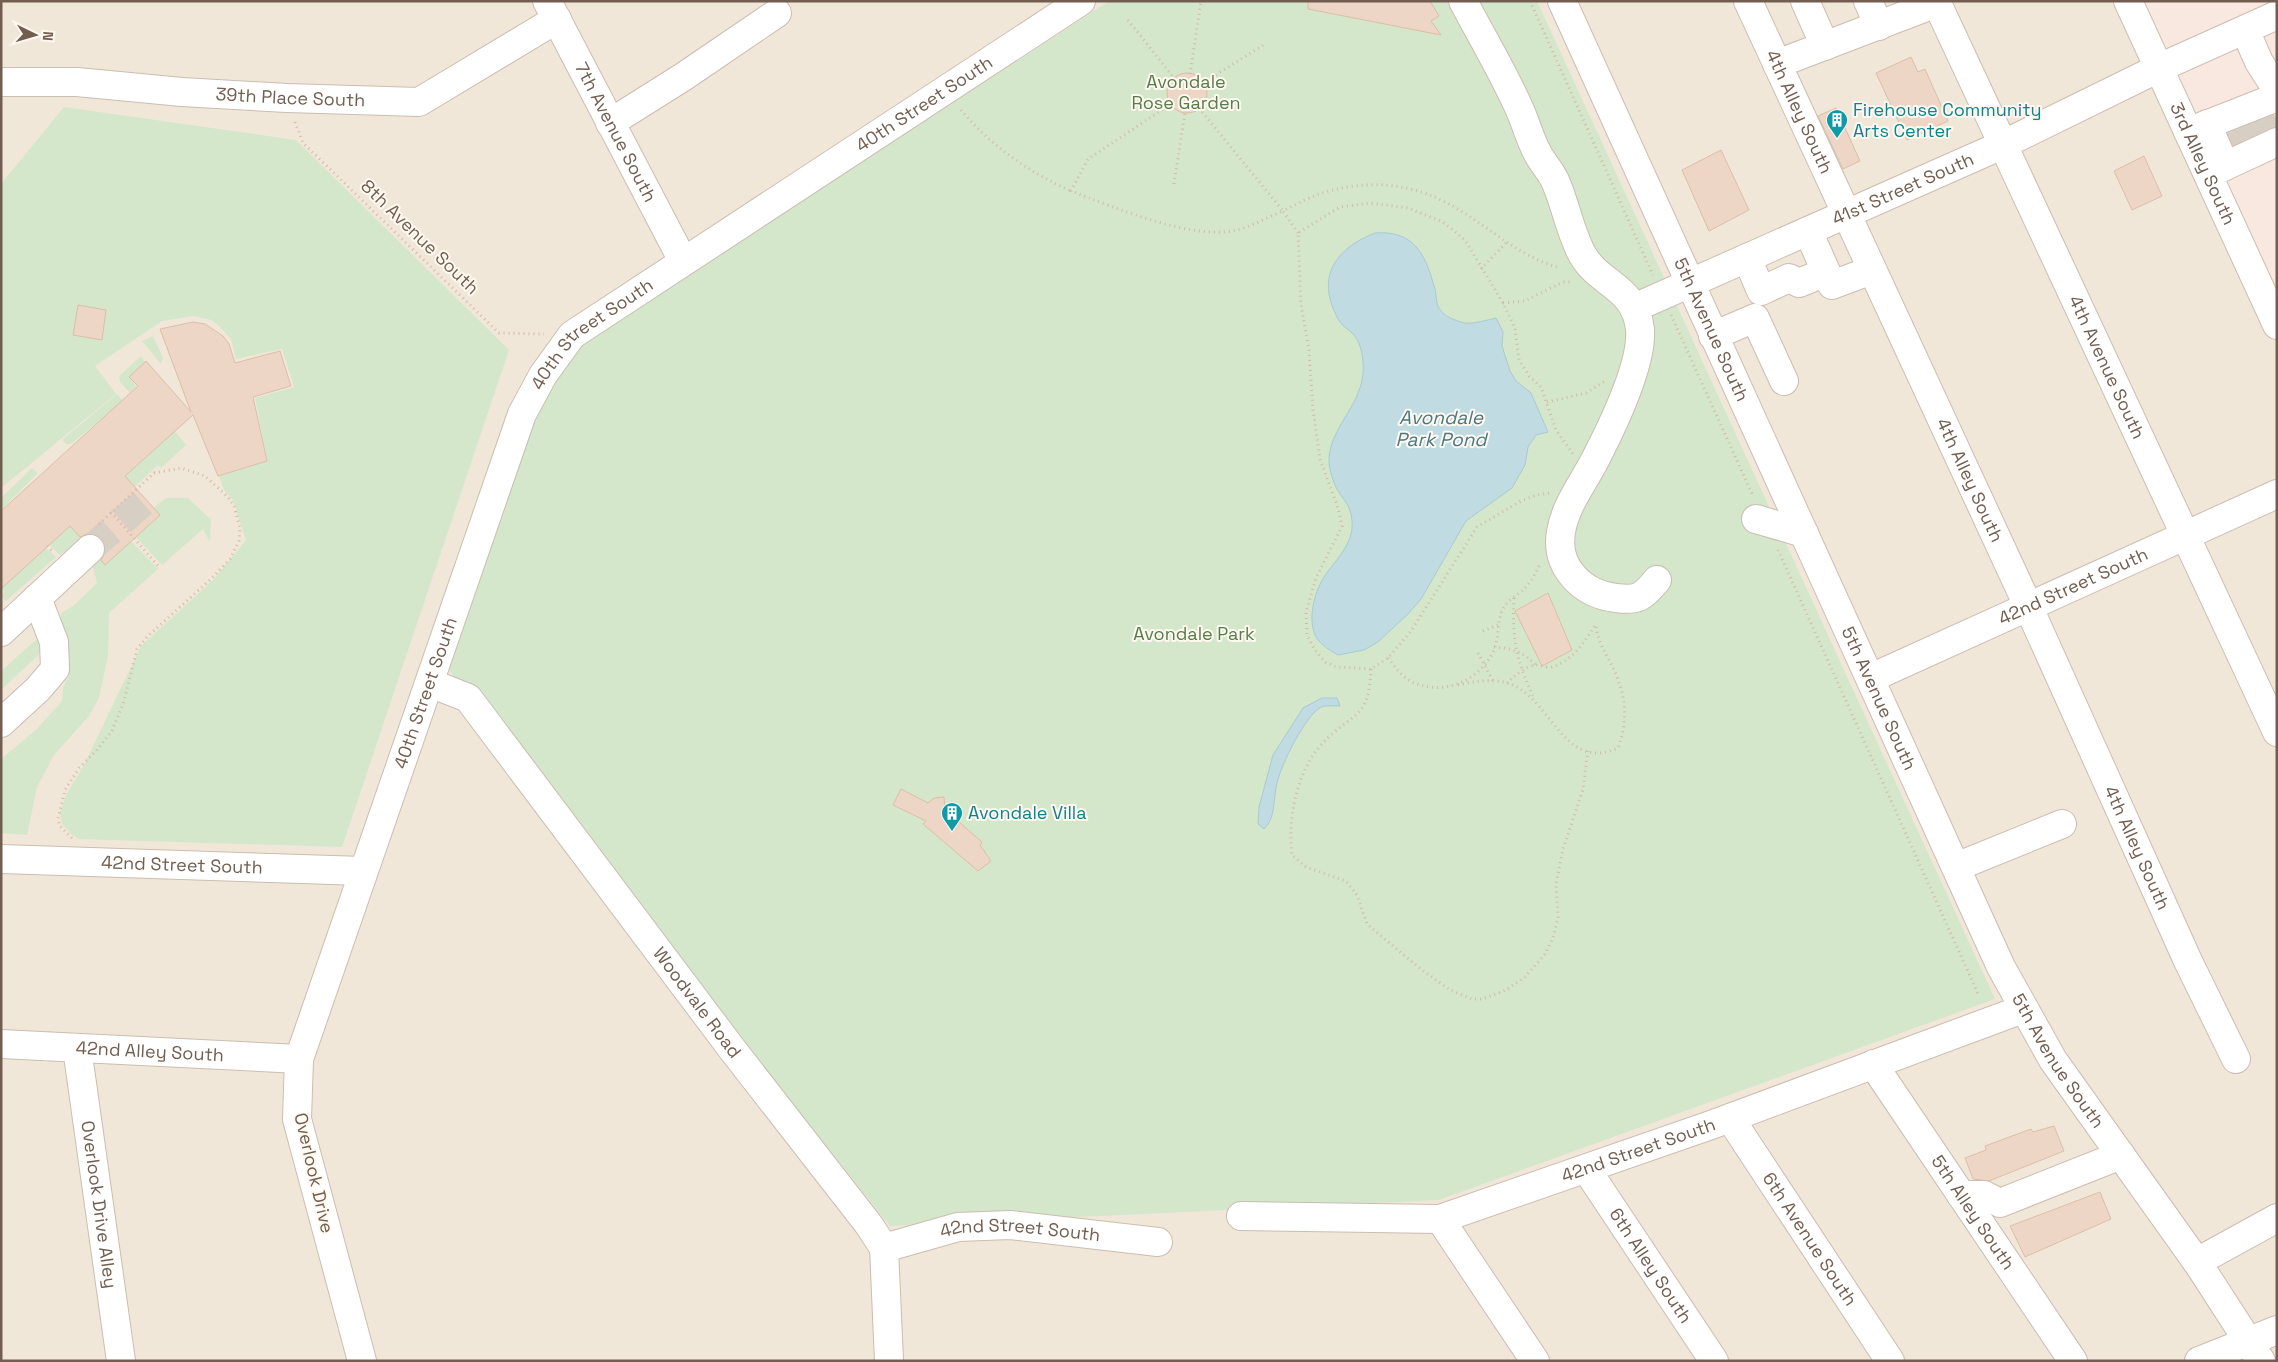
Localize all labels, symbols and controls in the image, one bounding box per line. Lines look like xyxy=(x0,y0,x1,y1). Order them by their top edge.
north arrow xyxy=(10,10,60,60)
text: N xyxy=(39,31,57,42)
street label: 4th Alley South xyxy=(1761,46,1838,177)
street label: 40th Street South xyxy=(851,50,997,157)
street label: 7th Avenue South xyxy=(570,58,662,206)
park label: Avondale Rose Garden xyxy=(1131,70,1241,114)
street label: 39th Place South xyxy=(215,82,366,111)
place label: Firehouse Community Arts Center xyxy=(1853,98,2041,142)
street label: 3rd Alley South xyxy=(2165,98,2241,228)
building icon: Firehouse Community Arts Center xyxy=(1825,108,1849,139)
street label: 41st Street South xyxy=(1828,147,1977,230)
street label: 8th Avenue South xyxy=(356,174,484,299)
street label: 5th Avenue South xyxy=(1669,254,1754,405)
street label: 40th Street South xyxy=(525,273,657,393)
street label: 4th Avenue South xyxy=(2064,291,2151,442)
water label: Avondale Park Pond xyxy=(1395,405,1488,452)
street label: 4th Alley South xyxy=(1932,414,2009,546)
street label: 42nd Street South xyxy=(1995,542,2151,630)
street label: 40th Street South xyxy=(388,614,462,772)
park label: Avondale Park xyxy=(1133,622,1255,645)
street label: 5th Avenue South xyxy=(1837,623,1922,774)
street label: 4th Alley South xyxy=(2100,782,2176,914)
building icon: Avondale Villa xyxy=(940,801,964,832)
place label: Avondale Villa xyxy=(968,801,1087,824)
street label: 42nd Street South xyxy=(101,850,263,879)
street label: Woodvale Road xyxy=(648,942,747,1062)
street label: 5th Avenue South xyxy=(2007,989,2110,1132)
street label: 42nd Alley South xyxy=(75,1036,224,1066)
street label: Overlook Drive xyxy=(289,1110,340,1235)
street label: 42nd Street South xyxy=(1558,1112,1718,1187)
street label: Overlook Drive Alley xyxy=(76,1119,123,1290)
street label: 5th Alley South xyxy=(1927,1150,2020,1274)
street label: 6th Avenue South xyxy=(1758,1168,1863,1310)
street label: 6th Alley South xyxy=(1604,1203,1698,1328)
street label: 42nd Street South xyxy=(937,1213,1102,1246)

